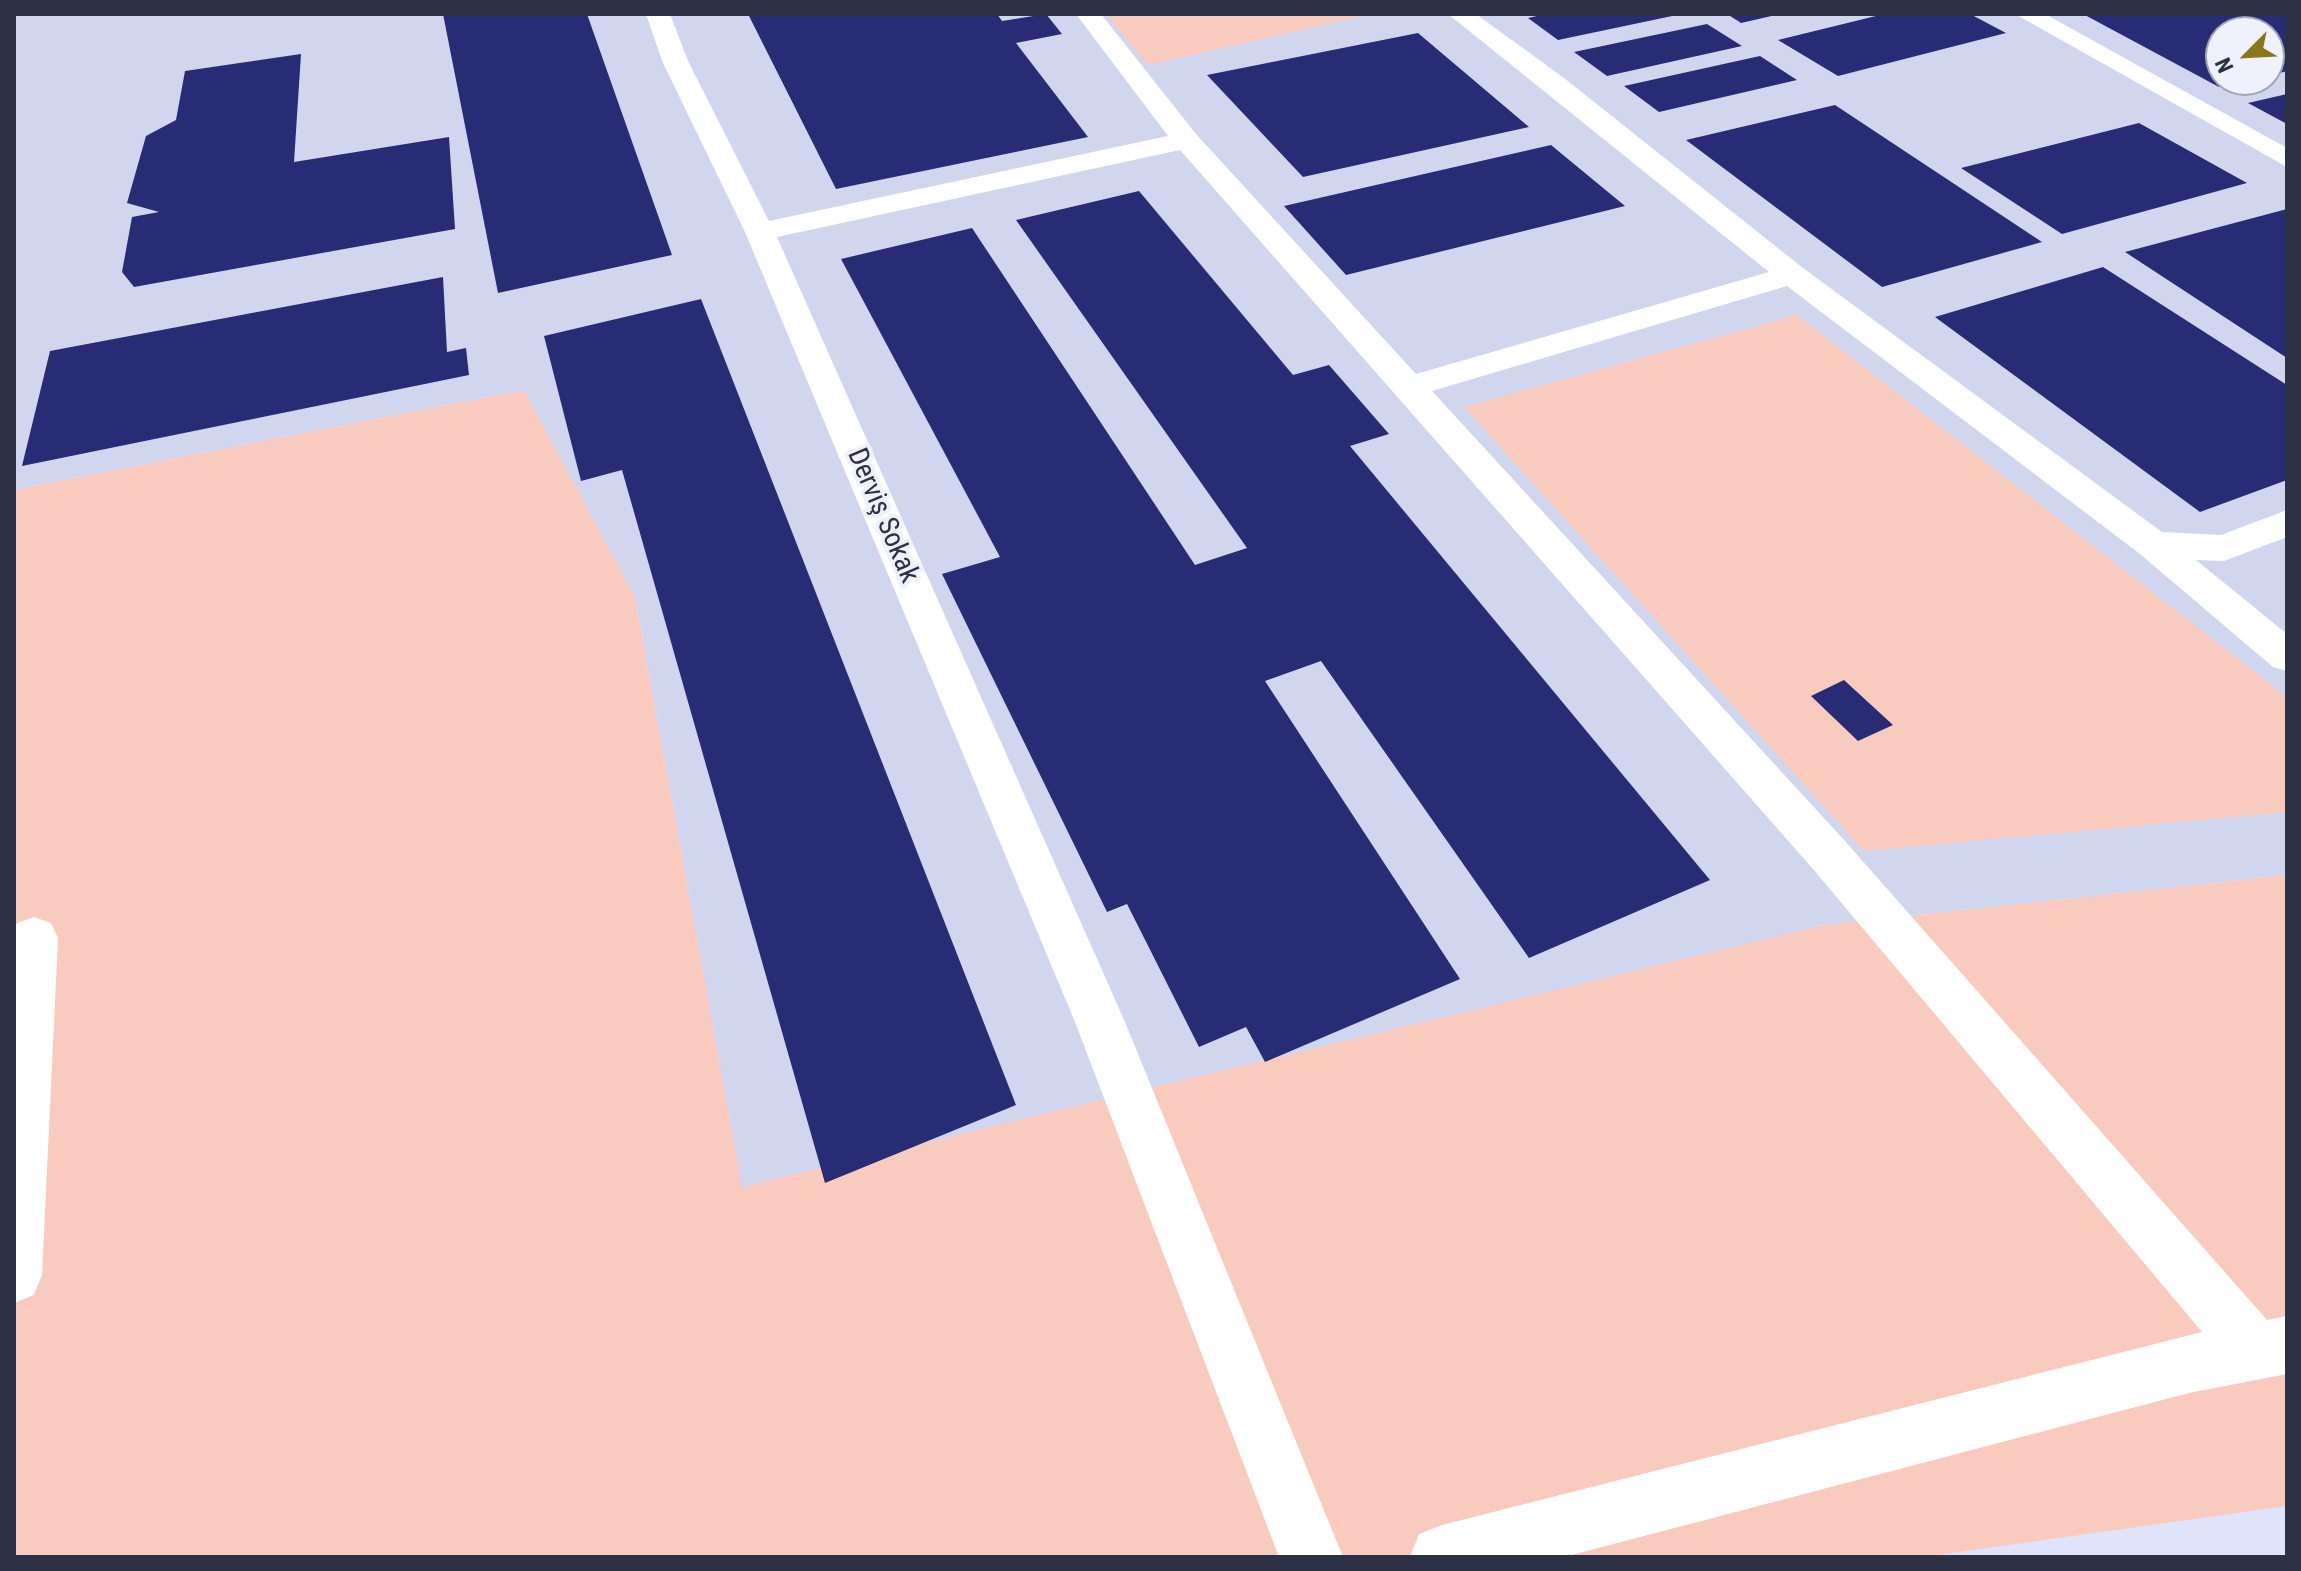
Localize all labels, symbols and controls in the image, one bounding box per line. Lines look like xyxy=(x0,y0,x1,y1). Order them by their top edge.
north arrow xyxy=(2205,16,2285,96)
text: N xyxy=(2210,54,2239,76)
street label: Derviş Sokak xyxy=(839,444,925,588)

